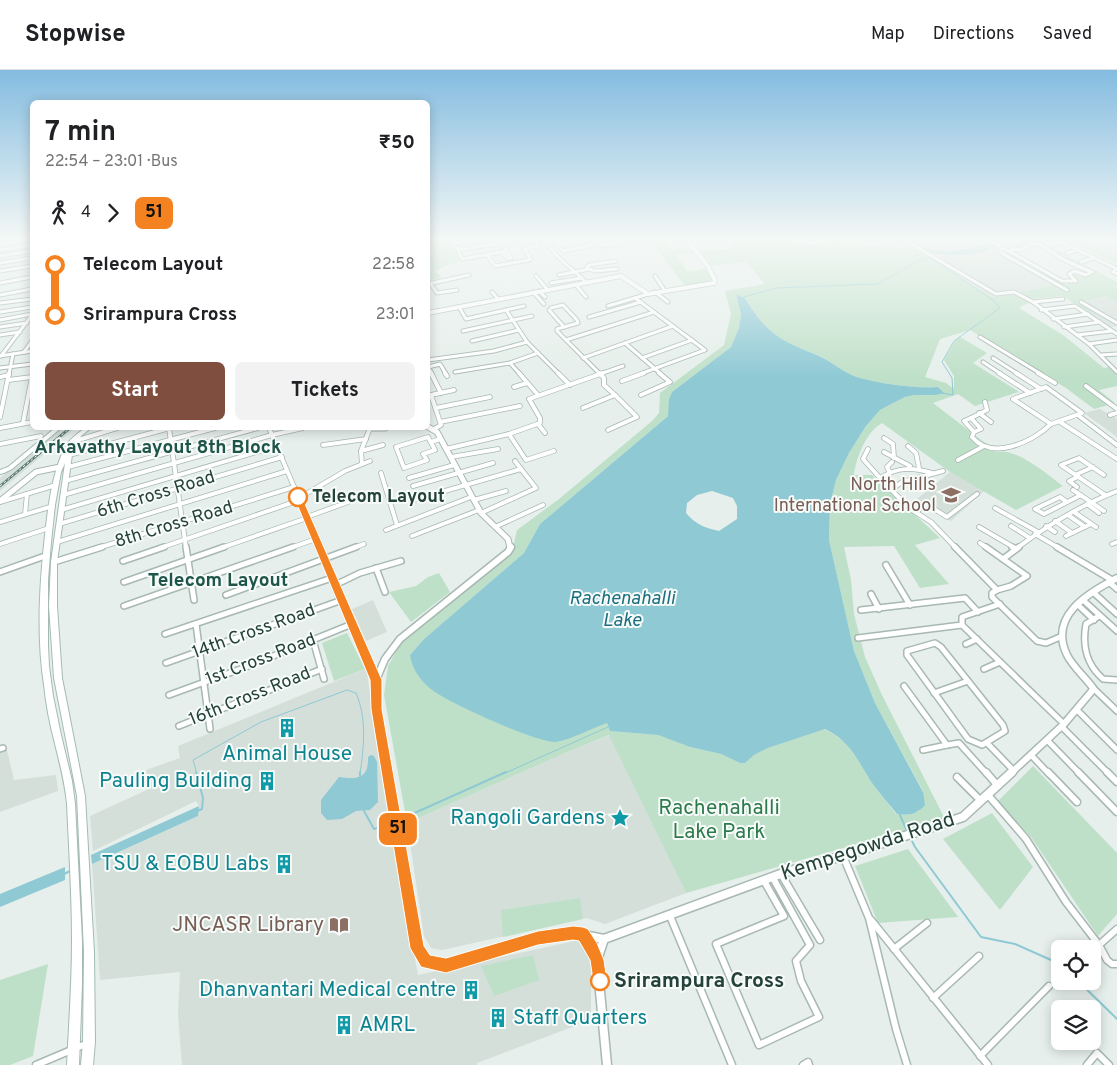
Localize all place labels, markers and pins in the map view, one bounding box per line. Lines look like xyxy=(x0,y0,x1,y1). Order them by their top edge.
place label: North Hills International School xyxy=(774,474,936,518)
school or university icon: North Hills International School xyxy=(940,484,962,506)
place label: Telecom Layout xyxy=(312,486,445,509)
marker: Telecom Layout xyxy=(288,487,308,507)
building icon: Animal House xyxy=(276,717,298,739)
place label: Animal House xyxy=(222,741,352,768)
place label: Pauling Building xyxy=(99,768,252,795)
building icon: Pauling Building xyxy=(256,770,278,792)
place label: Rangoli Gardens xyxy=(450,805,605,832)
place icon: Rangoli Gardens xyxy=(609,807,631,829)
place label: TSU & EOBU Labs xyxy=(101,851,269,878)
building icon: TSU & EOBU Labs xyxy=(273,853,295,875)
place label: JNCASR Library xyxy=(172,912,324,939)
library icon: JNCASR Library xyxy=(328,914,350,936)
place label: Srirampura Cross xyxy=(614,968,784,995)
marker: Srirampura Cross xyxy=(590,971,610,991)
place label: Dhanvantari Medical centre xyxy=(199,977,456,1004)
building icon: Dhanvantari Medical centre xyxy=(460,979,482,1001)
place label: Staff Quarters xyxy=(513,1005,647,1032)
building icon: Staff Quarters xyxy=(487,1007,509,1029)
place label: AMRL xyxy=(359,1012,416,1039)
building icon: AMRL xyxy=(333,1014,355,1036)

